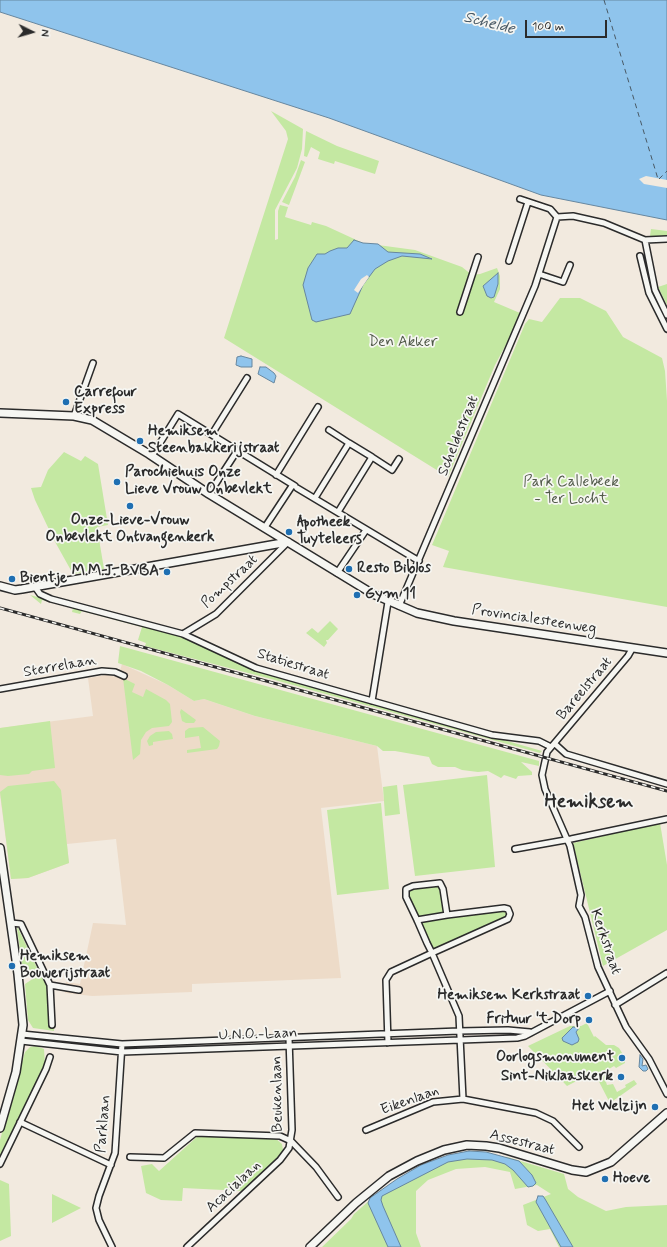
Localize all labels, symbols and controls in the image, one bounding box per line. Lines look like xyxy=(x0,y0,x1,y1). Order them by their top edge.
water label: Schelde xyxy=(462,8,516,40)
north arrow xyxy=(12,12,52,52)
scale bar xyxy=(527,12,609,38)
text: 100 m xyxy=(532,19,564,35)
text: N xyxy=(37,29,51,37)
park label: Den Akker xyxy=(368,334,438,352)
place label: Carrefour Express xyxy=(74,384,137,419)
street label: Scheldestraat xyxy=(435,393,483,479)
marker: Carrefour Express xyxy=(61,397,71,407)
place label: Hemiksem Steenbakkerijstraat xyxy=(148,423,279,458)
marker: Hemiksem Steenbakkerijstraat xyxy=(135,436,145,446)
place label: Parochiehuis Onze Lieve Vrouw Onbevlekt xyxy=(125,464,272,499)
park label: Park Callebeek - Ter Locht xyxy=(523,474,619,509)
marker: Parochiehuis Onze Lieve Vrouw Onbevlekt xyxy=(112,477,122,487)
marker: Onze-Lieve-Vrouw Onbevlekt Ontvangenkerk xyxy=(125,501,135,511)
place label: Onze-Lieve-Vrouw Onbevlekt Ontvangenkerk xyxy=(46,512,214,547)
place label: Apotheek Tuyteleers xyxy=(297,514,362,549)
marker: Apotheek Tuyteleers xyxy=(284,527,294,537)
street label: Pompstraat xyxy=(198,551,262,613)
place label: Resto Biblos xyxy=(357,560,431,578)
place label: M.M.J. BVBA xyxy=(72,563,159,581)
marker: Resto Biblos xyxy=(344,564,354,574)
marker: M.M.J. BVBA xyxy=(162,567,172,577)
place label: Bientje xyxy=(20,570,67,588)
marker: Bientje xyxy=(7,574,17,584)
place label: Gym 11 xyxy=(365,586,416,604)
marker: Gym 11 xyxy=(352,590,362,600)
street label: Provincialesteenweg xyxy=(470,601,598,639)
street label: Statiestraat xyxy=(255,645,331,685)
street label: Sterrelaan xyxy=(22,652,98,682)
street label: Bareelstraat xyxy=(553,654,617,724)
district label: Hemiksem xyxy=(545,792,633,814)
street label: Kerkstraat xyxy=(585,907,625,977)
place label: Hemiksem Bouwerijstraat xyxy=(20,948,110,983)
marker: Hemiksem Bouwerijstraat xyxy=(7,961,17,971)
place label: Hemiksem Kerkstraat xyxy=(438,987,580,1005)
marker: Hemiksem Kerkstraat xyxy=(583,991,593,1001)
place label: Frituur 't Dorp xyxy=(487,1011,581,1029)
marker: Frituur 't Dorp xyxy=(584,1015,594,1025)
street label: U.N.O.-Laan xyxy=(218,1025,298,1045)
place label: Oorlogsmonument xyxy=(496,1049,614,1067)
marker: Oorlogsmonument xyxy=(617,1053,627,1063)
street label: Beukenlaan xyxy=(268,1056,288,1132)
place label: Sint-Niklaaskerk xyxy=(501,1068,613,1086)
marker: Sint-Niklaaskerk xyxy=(616,1072,626,1082)
street label: Eikenlaan xyxy=(378,1082,442,1120)
street label: Parklaan xyxy=(92,1094,116,1154)
place label: Het Welzijn xyxy=(572,1098,647,1116)
marker: Het Welzijn xyxy=(650,1102,660,1112)
street label: Assestraat xyxy=(487,1126,557,1160)
street label: Acacialaan xyxy=(203,1157,265,1217)
place label: Hoeve xyxy=(613,1170,650,1188)
marker: Hoeve xyxy=(600,1174,610,1184)

